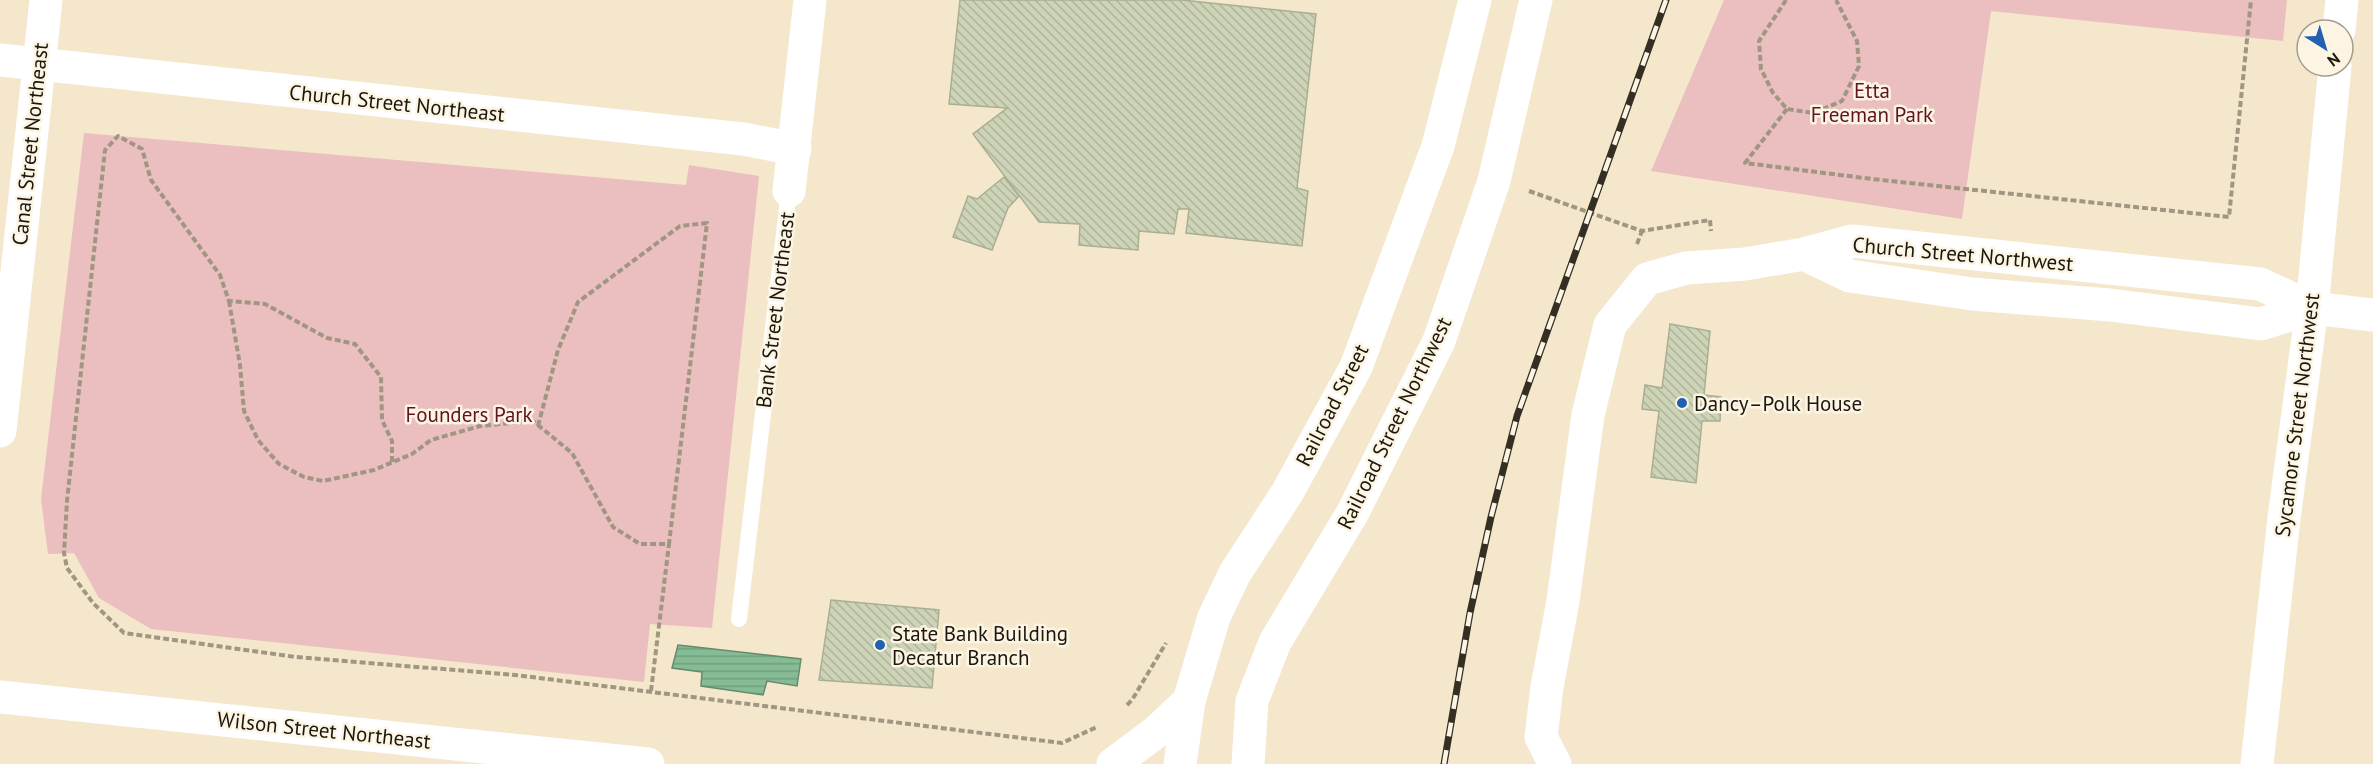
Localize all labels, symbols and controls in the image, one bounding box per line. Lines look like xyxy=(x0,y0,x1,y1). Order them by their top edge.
north arrow xyxy=(2295,18,2355,78)
street label: Canal Street Northeast xyxy=(6,41,54,247)
text: N xyxy=(2324,49,2344,71)
park label: Etta Freeman Park xyxy=(1811,77,1933,128)
street label: Church Street Northeast xyxy=(288,78,506,128)
street label: Bank Street Northeast xyxy=(750,210,800,410)
street label: Church Street Northwest xyxy=(1852,231,2074,277)
street label: Sycamore Street Northwest xyxy=(2269,292,2325,538)
street label: Railroad Street Northwest xyxy=(1331,312,1457,534)
street label: Railroad Street xyxy=(1290,339,1374,471)
place label: Dancy–Polk House xyxy=(1694,390,1862,417)
marker: Dancy–Polk House xyxy=(1675,396,1689,410)
park label: Founders Park xyxy=(405,401,533,428)
place label: State Bank Building Decatur Branch xyxy=(892,620,1068,671)
marker: State Bank Building Decatur Branch xyxy=(873,638,887,652)
street label: Wilson Street Northeast xyxy=(216,705,432,755)

